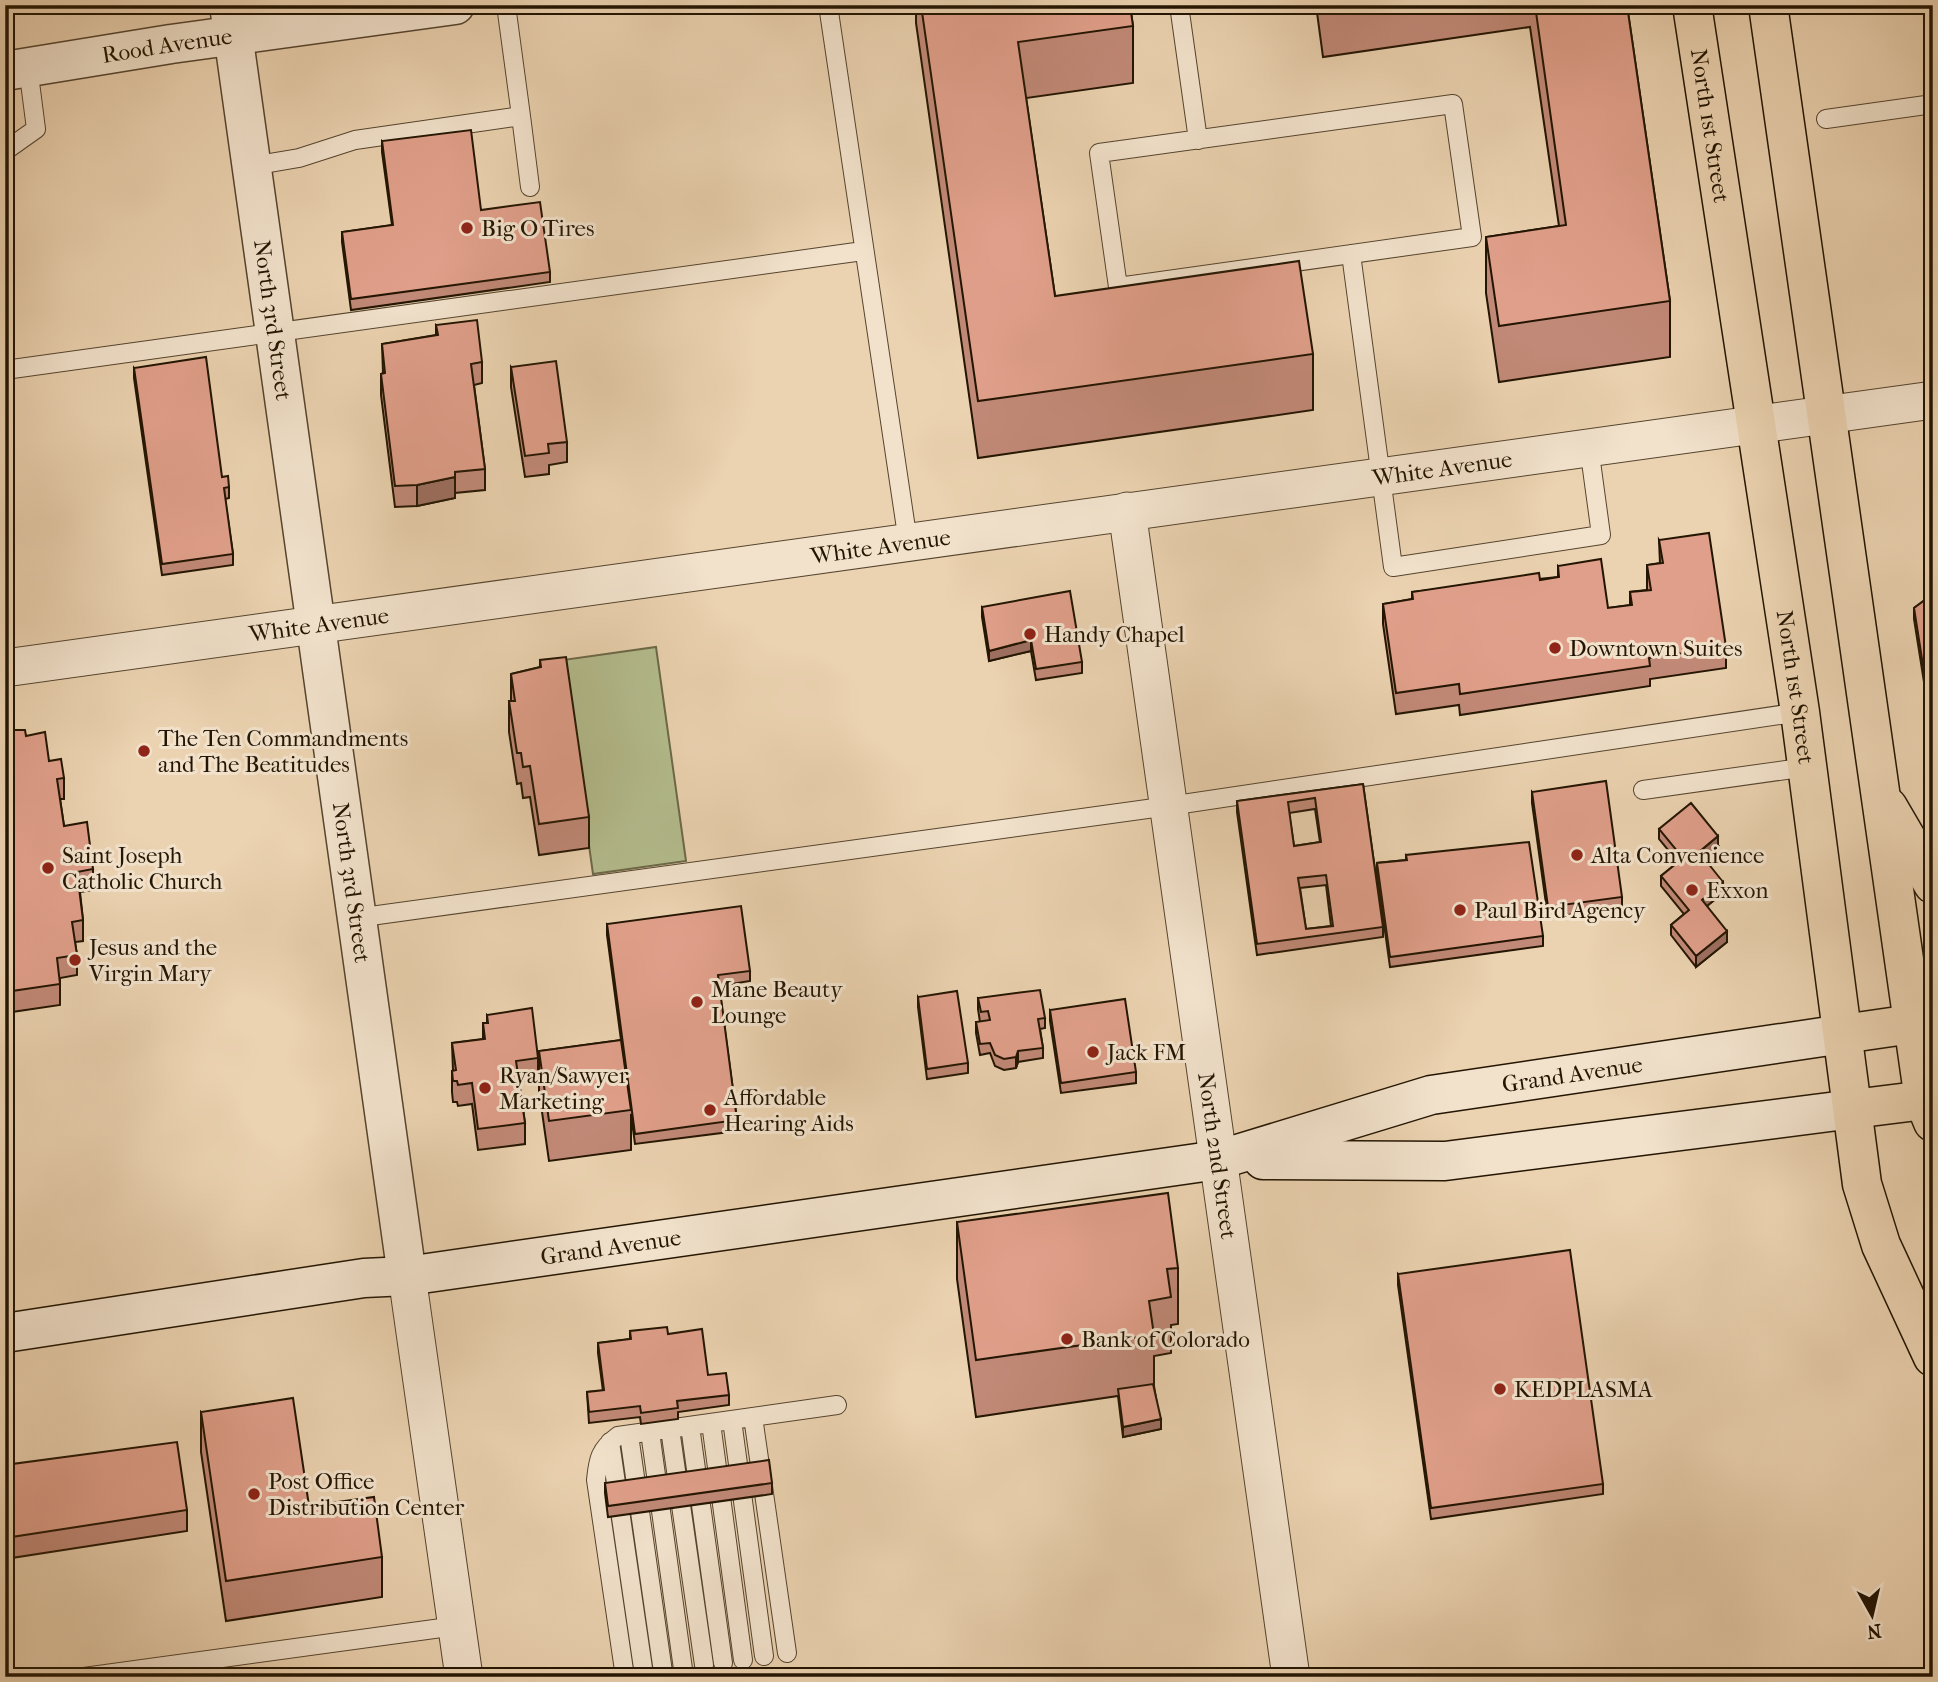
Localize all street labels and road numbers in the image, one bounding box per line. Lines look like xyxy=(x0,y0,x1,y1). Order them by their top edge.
street label: Rood Avenue xyxy=(100,23,234,69)
street label: North 1st Street xyxy=(1685,47,1735,204)
street label: North 3rd Street xyxy=(248,238,297,402)
street label: White Avenue xyxy=(1370,446,1514,492)
street label: White Avenue xyxy=(808,524,952,570)
street label: White Avenue xyxy=(246,602,391,648)
street label: North 1st Street xyxy=(1771,608,1820,766)
street label: North 3rd Street xyxy=(327,801,376,964)
street label: Grand Avenue xyxy=(1500,1051,1644,1098)
street label: North 2nd Street xyxy=(1192,1071,1242,1241)
street label: Grand Avenue xyxy=(539,1224,683,1271)

